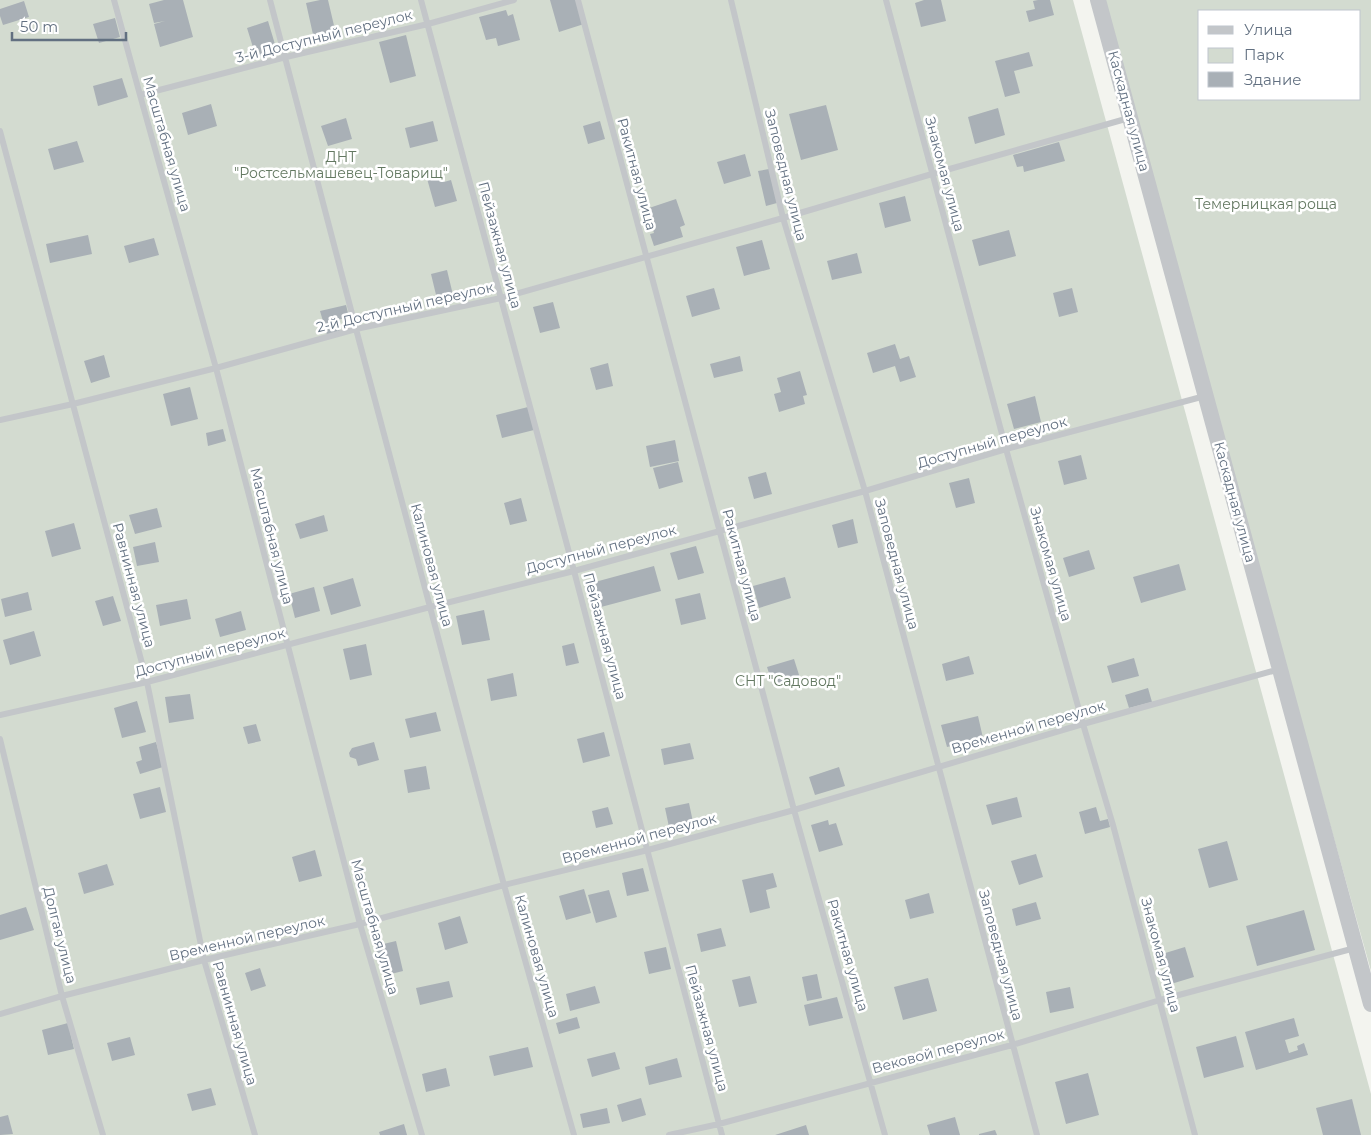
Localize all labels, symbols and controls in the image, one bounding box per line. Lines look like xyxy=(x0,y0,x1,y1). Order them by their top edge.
street label: 3-й Доступный переулок xyxy=(234,5,414,67)
scale bar xyxy=(12,10,126,42)
legend xyxy=(1198,10,1361,100)
text: 50 m xyxy=(20,17,58,36)
text: Улица xyxy=(1244,20,1292,39)
text: Парк xyxy=(1244,45,1284,64)
street label: Каскадная улица xyxy=(1104,49,1154,173)
text: Здание xyxy=(1244,70,1302,89)
street label: Масштабная улица xyxy=(139,74,195,214)
street label: Заповедная улица xyxy=(761,107,811,243)
street label: Знакомая улица xyxy=(921,115,969,233)
street label: Ракитная улица xyxy=(613,116,661,232)
park label: ДНТ "Ростсельмашевец-Товарищ" xyxy=(234,148,448,182)
street label: Пейзажная улица xyxy=(474,180,526,310)
park label: Темерницкая роща xyxy=(1195,195,1337,213)
street label: 2-й Доступный переулок xyxy=(315,278,495,336)
street label: Доступный переулок xyxy=(915,412,1069,472)
street label: Каскадная улица xyxy=(1210,440,1260,564)
street label: Масштабная улица xyxy=(246,466,298,606)
street label: Заповедная улица xyxy=(871,497,923,631)
street label: Калиновая улица xyxy=(407,501,457,629)
street label: Знакомая улица xyxy=(1026,505,1076,623)
street label: Ракитная улица xyxy=(718,507,766,623)
street label: Доступный переулок xyxy=(524,520,678,578)
street label: Равнинная улица xyxy=(109,521,159,649)
street label: Пейзажная улица xyxy=(579,571,631,701)
street label: Доступный переулок xyxy=(133,623,287,681)
park label: СНТ "Садовод" xyxy=(735,672,841,690)
street label: Временной переулок xyxy=(949,696,1107,758)
street label: Временной переулок xyxy=(560,809,718,867)
street label: Масштабная улица xyxy=(347,857,403,997)
street label: Долгая улица xyxy=(39,885,81,985)
street label: Заповедная улица xyxy=(975,888,1027,1022)
street label: Калиновая улица xyxy=(511,892,563,1020)
street label: Знакомая улица xyxy=(1137,896,1185,1014)
street label: Ракитная улица xyxy=(823,897,873,1013)
street label: Временной переулок xyxy=(167,911,327,965)
street label: Равнинная улица xyxy=(209,959,261,1087)
street label: Пейзажная улица xyxy=(681,963,733,1093)
street label: Вековой переулок xyxy=(870,1025,1006,1077)

